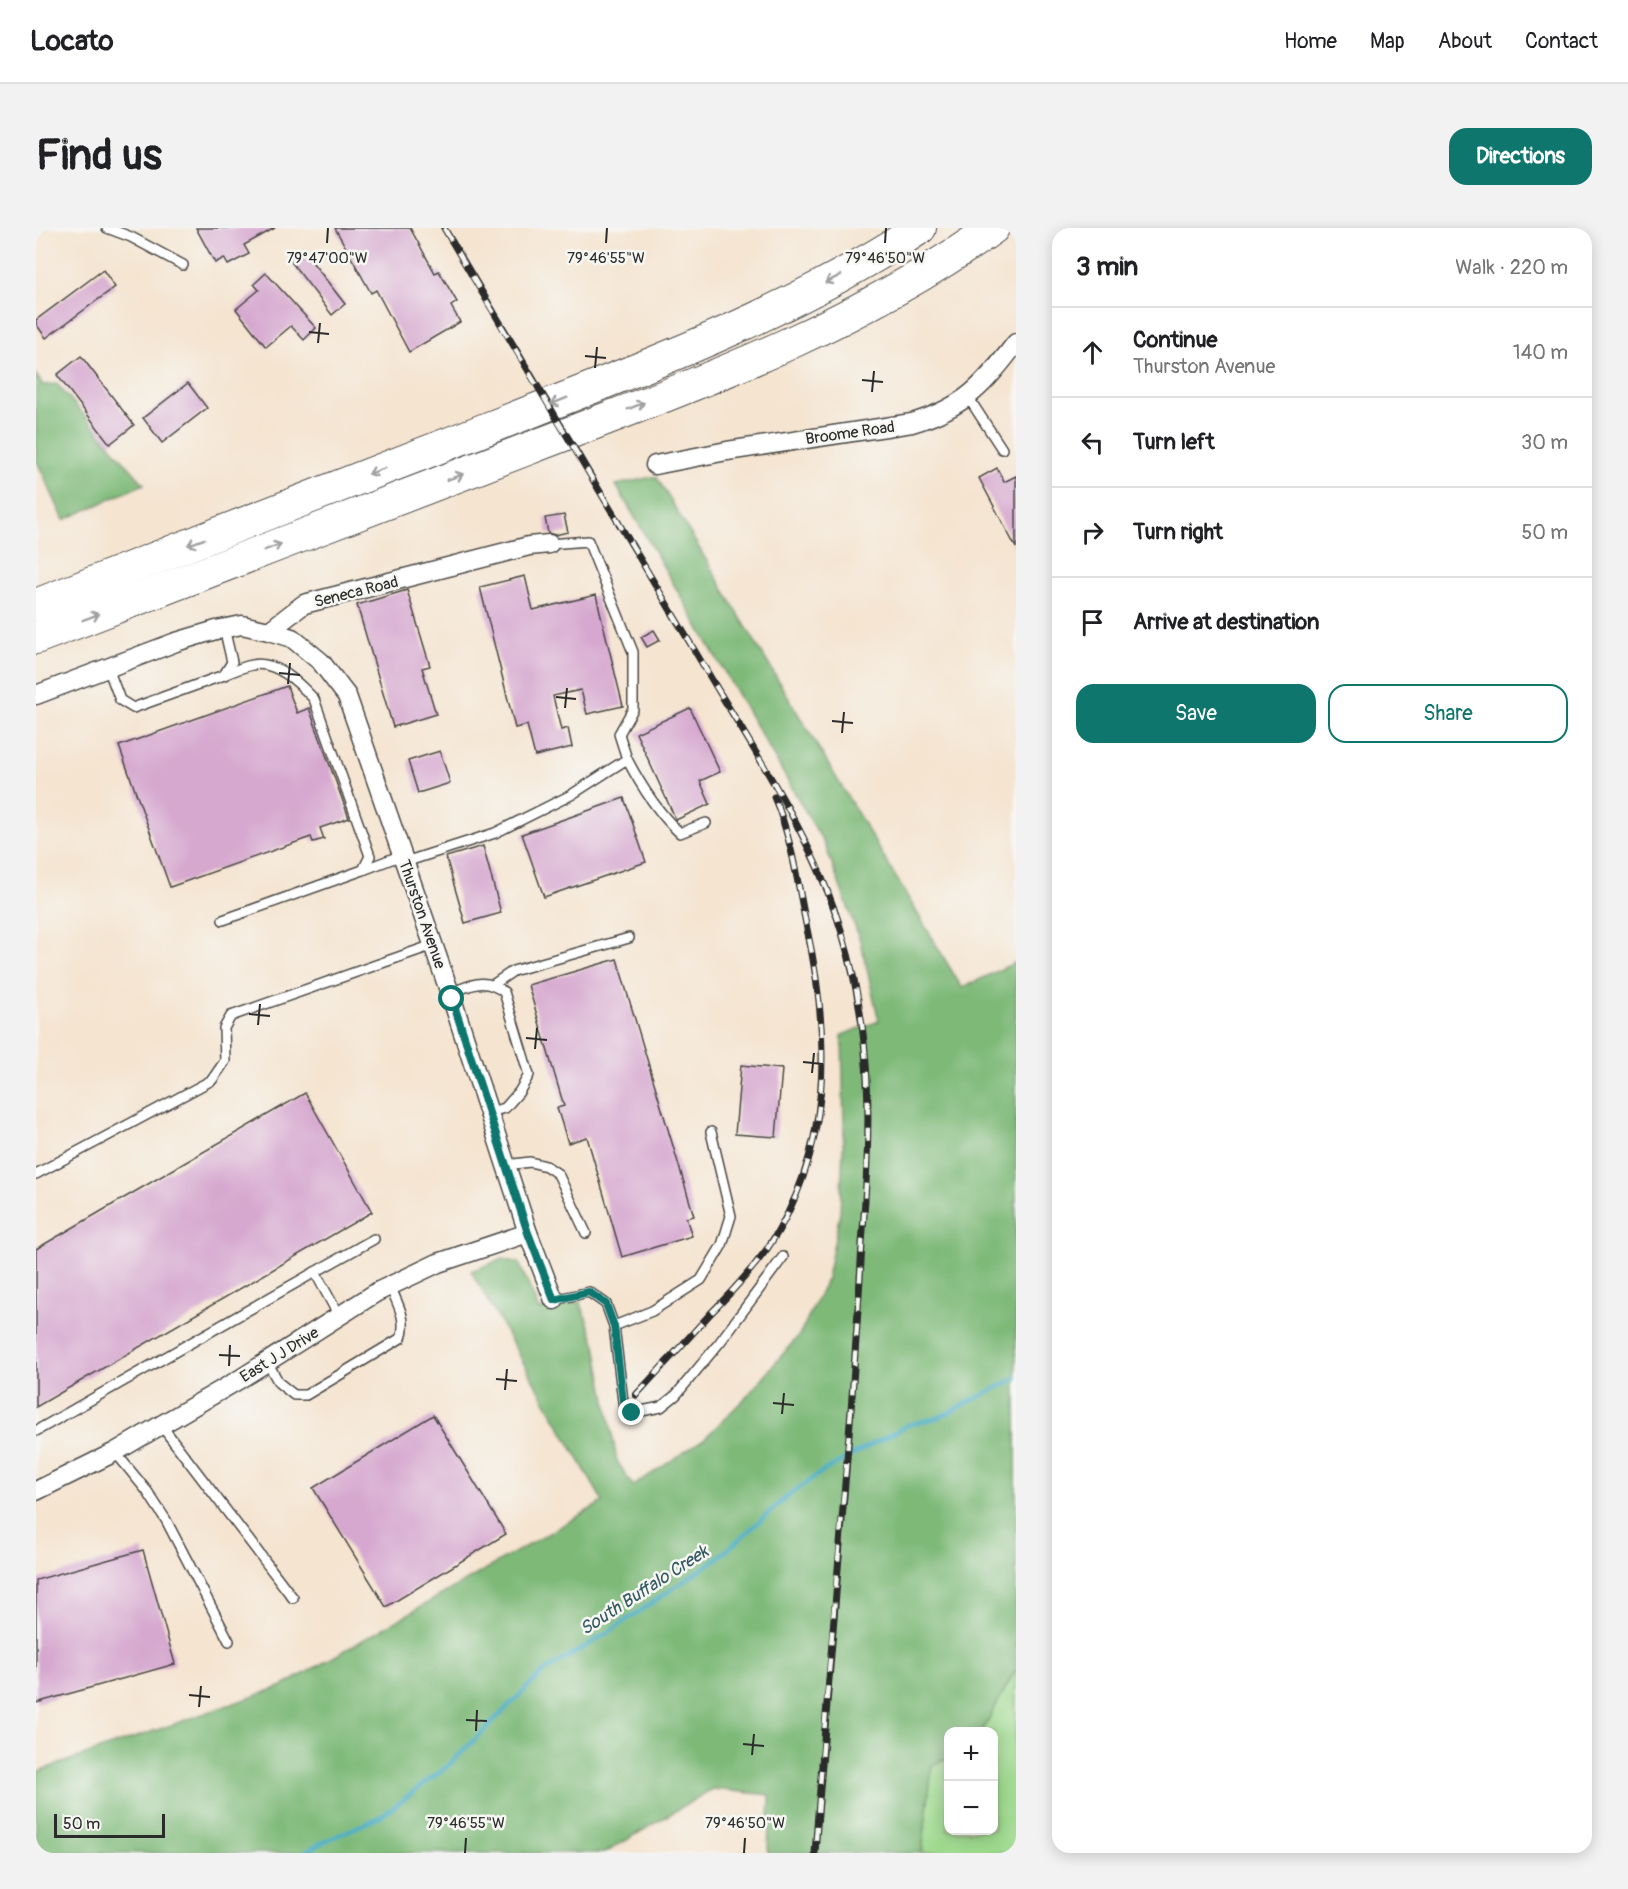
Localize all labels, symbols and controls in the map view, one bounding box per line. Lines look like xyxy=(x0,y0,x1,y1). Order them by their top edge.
text: Locato xyxy=(30,24,114,59)
text: Home xyxy=(1284,28,1337,55)
text: Map xyxy=(1370,28,1405,55)
text: About xyxy=(1438,28,1492,55)
text: Contact xyxy=(1525,28,1598,55)
button: Directions xyxy=(1449,128,1592,185)
text: Find us xyxy=(36,130,162,182)
text: 79°47'00"W xyxy=(286,249,368,268)
text: 79°46'55"W xyxy=(567,249,645,268)
text: 79°46'50"W xyxy=(845,249,925,268)
text: 3 min xyxy=(1076,251,1138,283)
text: Walk · 220 m xyxy=(1455,255,1568,280)
one-way arrow xyxy=(824,273,842,285)
text: Continue xyxy=(1133,326,1217,354)
icon: ahead xyxy=(1076,336,1109,369)
text: 140 m xyxy=(1513,340,1568,365)
text: Thurston Avenue xyxy=(1133,354,1275,379)
one-way arrow xyxy=(550,396,569,407)
one-way arrow xyxy=(626,400,645,411)
street label: Broome Road xyxy=(804,417,896,449)
icon: left xyxy=(1076,426,1109,459)
text: Turn left xyxy=(1133,428,1215,456)
text: 30 m xyxy=(1521,430,1568,455)
one-way arrow xyxy=(369,467,387,478)
one-way arrow xyxy=(445,471,463,482)
icon: right xyxy=(1076,516,1109,549)
text: Turn right xyxy=(1133,518,1223,546)
text: 50 m xyxy=(1521,520,1568,545)
one-way arrow xyxy=(187,537,205,548)
one-way arrow xyxy=(263,541,281,552)
street label: Seneca Road xyxy=(312,572,400,612)
icon: arrive xyxy=(1076,606,1109,639)
text: Arrive at destination xyxy=(1133,608,1319,636)
one-way arrow xyxy=(81,611,99,622)
button: Save xyxy=(1076,684,1316,743)
button: Share xyxy=(1328,684,1568,743)
street label: Thurston Avenue xyxy=(394,857,450,972)
route start xyxy=(438,985,464,1011)
street label: East J J Drive xyxy=(236,1323,323,1387)
route end xyxy=(618,1399,644,1425)
water label: South Buffalo Creek xyxy=(576,1540,714,1640)
map controls xyxy=(944,1727,998,1835)
button: + xyxy=(944,1727,998,1781)
button: − xyxy=(944,1781,998,1835)
scale bar xyxy=(54,1811,165,1838)
text: 50 m xyxy=(63,1814,100,1834)
text: 79°46'55"W xyxy=(427,1814,505,1833)
text: 79°46'50"W xyxy=(705,1814,785,1833)

